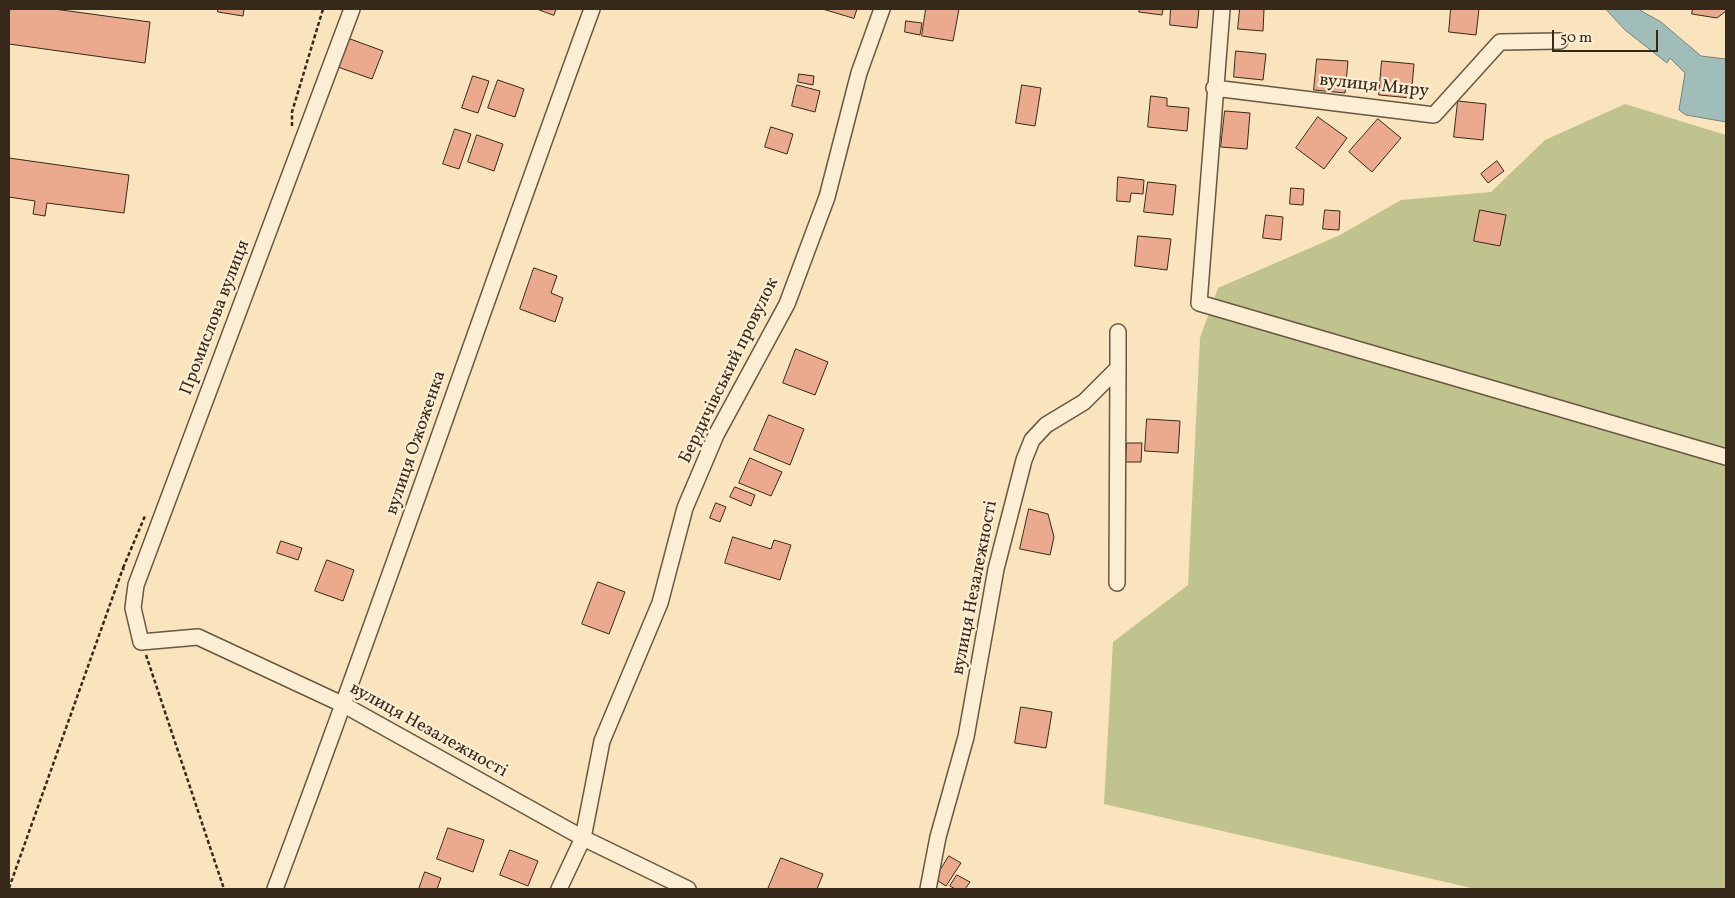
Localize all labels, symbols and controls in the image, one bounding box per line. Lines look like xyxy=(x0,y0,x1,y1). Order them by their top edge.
scale bar xyxy=(1555,20,1661,52)
text: 50 m xyxy=(1560,28,1592,49)
street label: вулиця Миру xyxy=(1318,71,1430,103)
street label: Промислова вулиця xyxy=(176,237,256,399)
street label: Бердичівський провулок xyxy=(676,275,784,467)
street label: вулиця Ожоженка xyxy=(382,368,452,518)
street label: вулиця Незалежності xyxy=(948,499,1004,677)
street label: вулиця Незалежності xyxy=(345,679,511,783)

